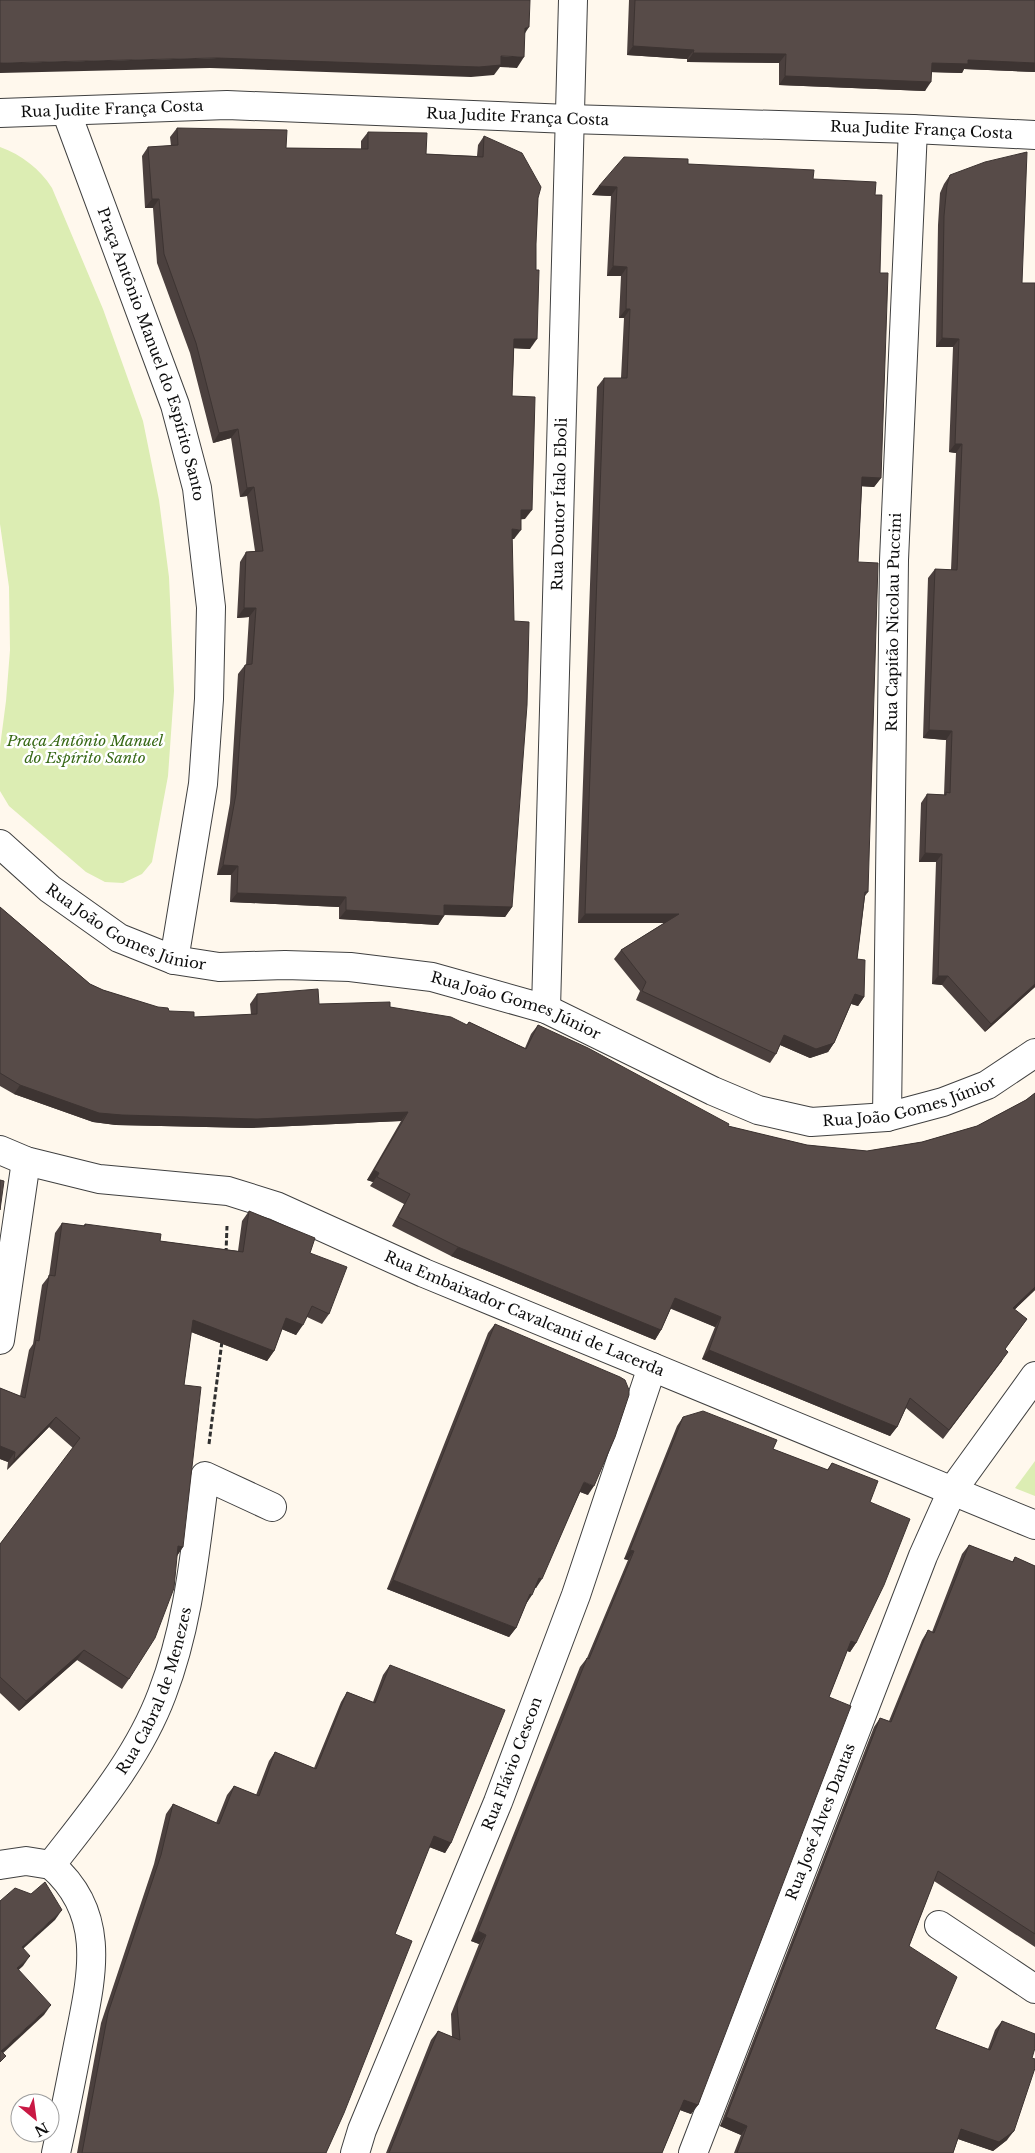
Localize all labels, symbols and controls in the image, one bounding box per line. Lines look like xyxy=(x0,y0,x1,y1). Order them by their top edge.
street label: Rua Judite França Costa xyxy=(20,96,204,121)
street label: Rua Judite França Costa xyxy=(426,103,610,129)
street label: Rua Judite França Costa xyxy=(830,117,1014,143)
street label: Praça Antônio Manuel do Espírito Santo xyxy=(94,205,208,502)
street label: Rua Doutor Ítalo Eboli xyxy=(547,417,571,591)
street label: Rua Capitão Nicolau Puccini xyxy=(882,512,905,732)
park label: Praça Antônio Manuel do Espírito Santo xyxy=(6,731,164,767)
street label: Rua João Gomes Júnior xyxy=(43,879,208,974)
street label: Rua João Gomes Júnior xyxy=(429,967,605,1044)
street label: Rua João Gomes Júnior xyxy=(822,1071,1000,1130)
street label: Rua Embaixador Cavalcanti de Lacerda xyxy=(382,1246,668,1380)
street label: Rua Cabral de Menezes xyxy=(112,1605,195,1778)
street label: Rua Flávio Cescon xyxy=(477,1694,546,1833)
street label: Rua José Alves Dantas xyxy=(781,1740,859,1903)
north arrow xyxy=(10,2093,60,2143)
text: N xyxy=(31,2118,51,2140)

